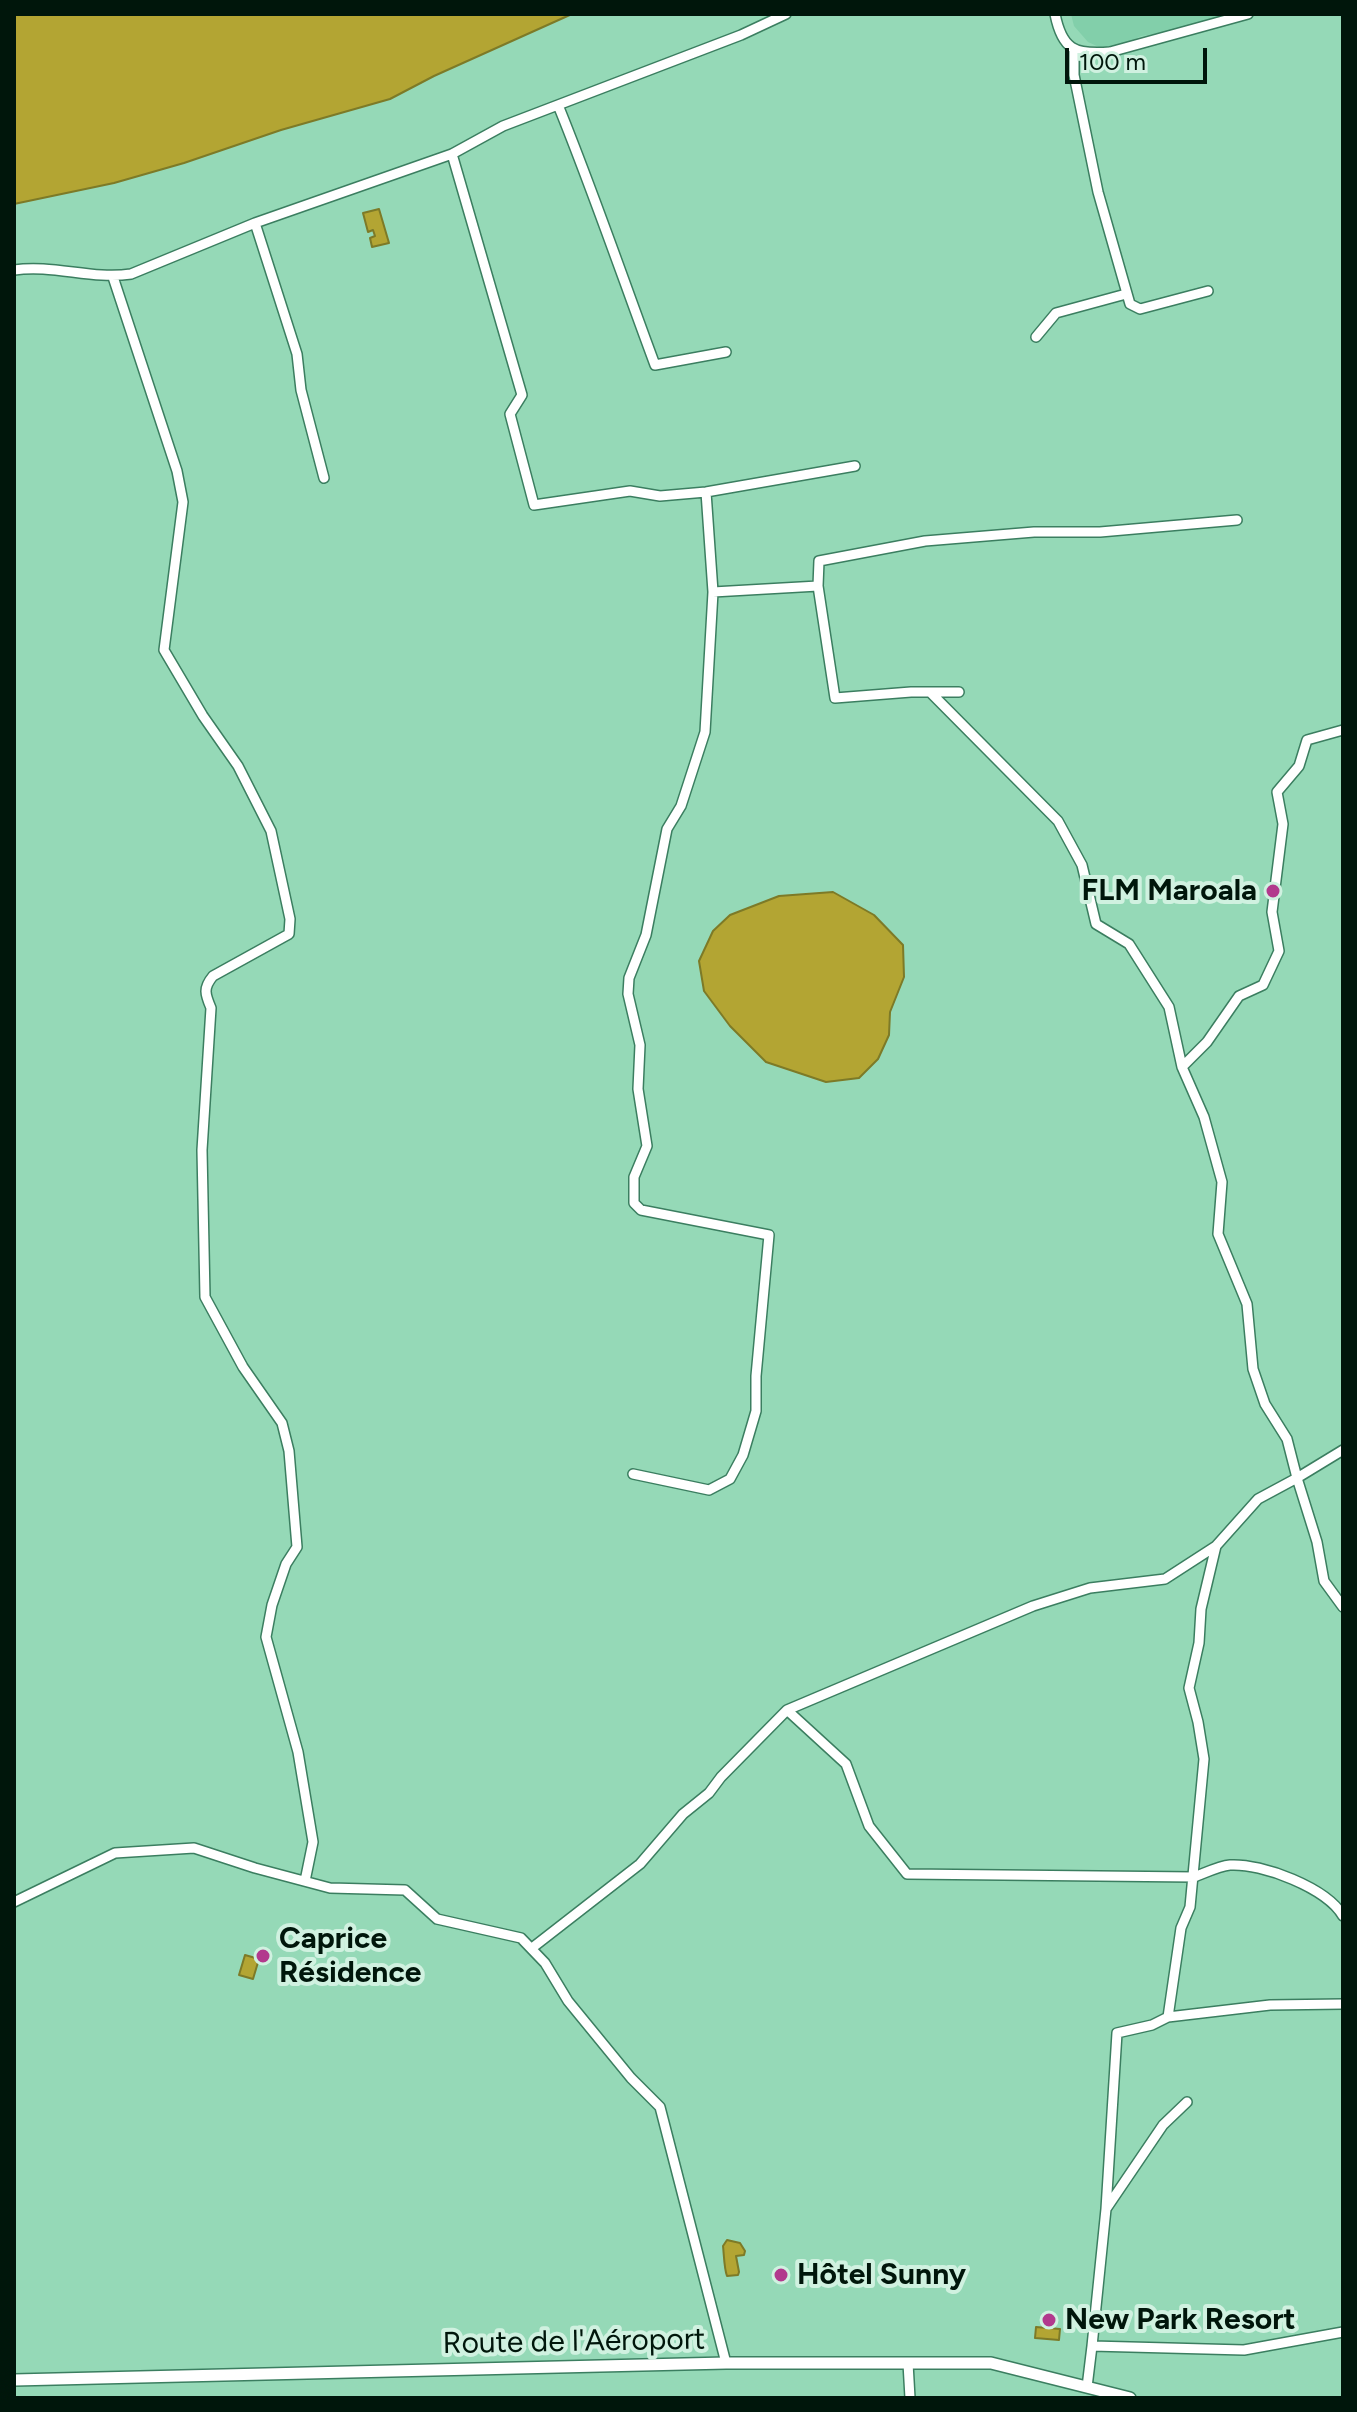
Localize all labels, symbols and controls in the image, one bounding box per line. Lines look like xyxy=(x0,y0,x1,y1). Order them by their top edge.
scale bar xyxy=(1069,32,1211,82)
text: 100 m xyxy=(1079,47,1146,76)
place label: FLM Maroala xyxy=(1082,873,1257,909)
marker: FLM Maroala xyxy=(1264,882,1282,900)
place label: Caprice Résidence xyxy=(279,1921,421,1992)
marker: Caprice Résidence xyxy=(254,1947,272,1965)
place label: Hôtel Sunny xyxy=(797,2257,966,2293)
marker: Hôtel Sunny xyxy=(772,2266,790,2284)
place label: New Park Resort xyxy=(1065,2302,1296,2338)
marker: New Park Resort xyxy=(1040,2311,1058,2329)
street label: Route de l'Aéroport xyxy=(442,2322,706,2362)

